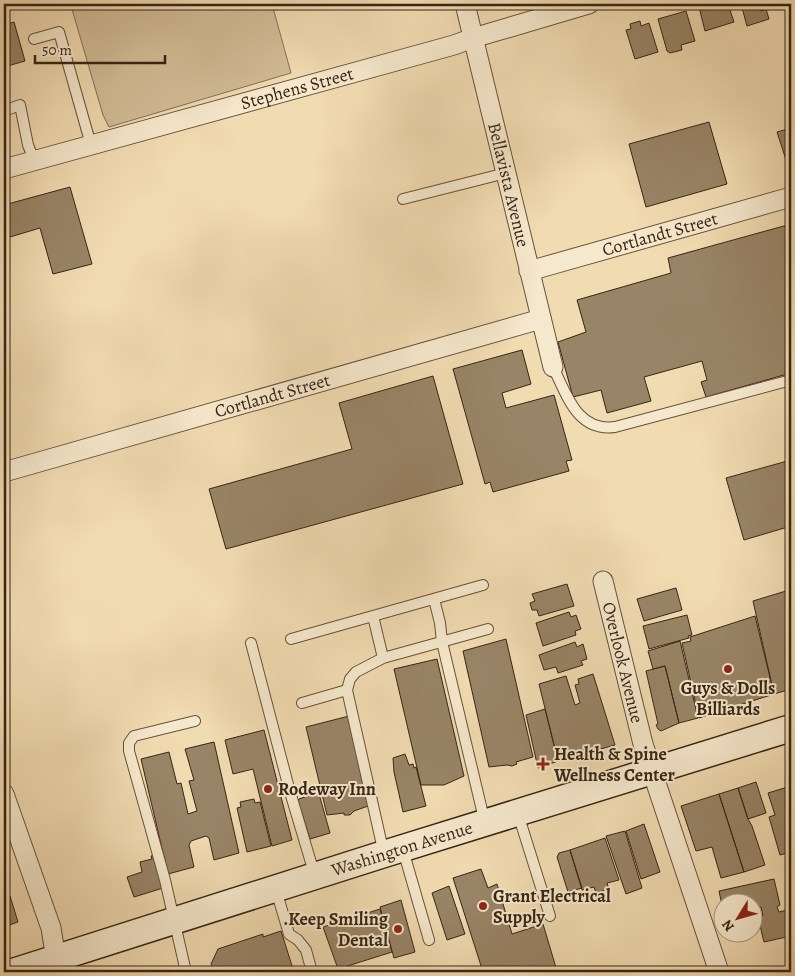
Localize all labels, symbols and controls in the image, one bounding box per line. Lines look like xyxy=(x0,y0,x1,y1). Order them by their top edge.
scale bar xyxy=(35,32,165,64)
text: 50 m xyxy=(42,40,72,60)
street label: Stephens Street xyxy=(238,61,356,115)
street label: Bellavista Avenue xyxy=(482,120,535,250)
street label: Cortlandt Street xyxy=(599,206,720,262)
street label: Cortlandt Street xyxy=(212,368,333,423)
street label: Overlook Avenue xyxy=(597,600,649,726)
marker: Guys & Dolls Billiards xyxy=(722,663,734,675)
place label: Guys & Dolls Billiards xyxy=(681,676,775,721)
place label: Health & Spine Wellness Center xyxy=(553,742,676,787)
marker: Health & Spine Wellness Center xyxy=(536,757,550,771)
place label: Rodeway Inn xyxy=(278,777,376,801)
marker: Rodeway Inn xyxy=(262,783,274,795)
street label: Washington Avenue xyxy=(327,815,475,882)
place label: Grant Electrical Supply xyxy=(493,884,611,929)
north arrow xyxy=(712,894,762,944)
marker: Grant Electrical Supply xyxy=(477,900,489,912)
place label: .Keep Smiling Dental xyxy=(283,907,389,952)
text: N xyxy=(717,916,739,935)
marker: .Keep Smiling Dental xyxy=(392,923,404,935)

